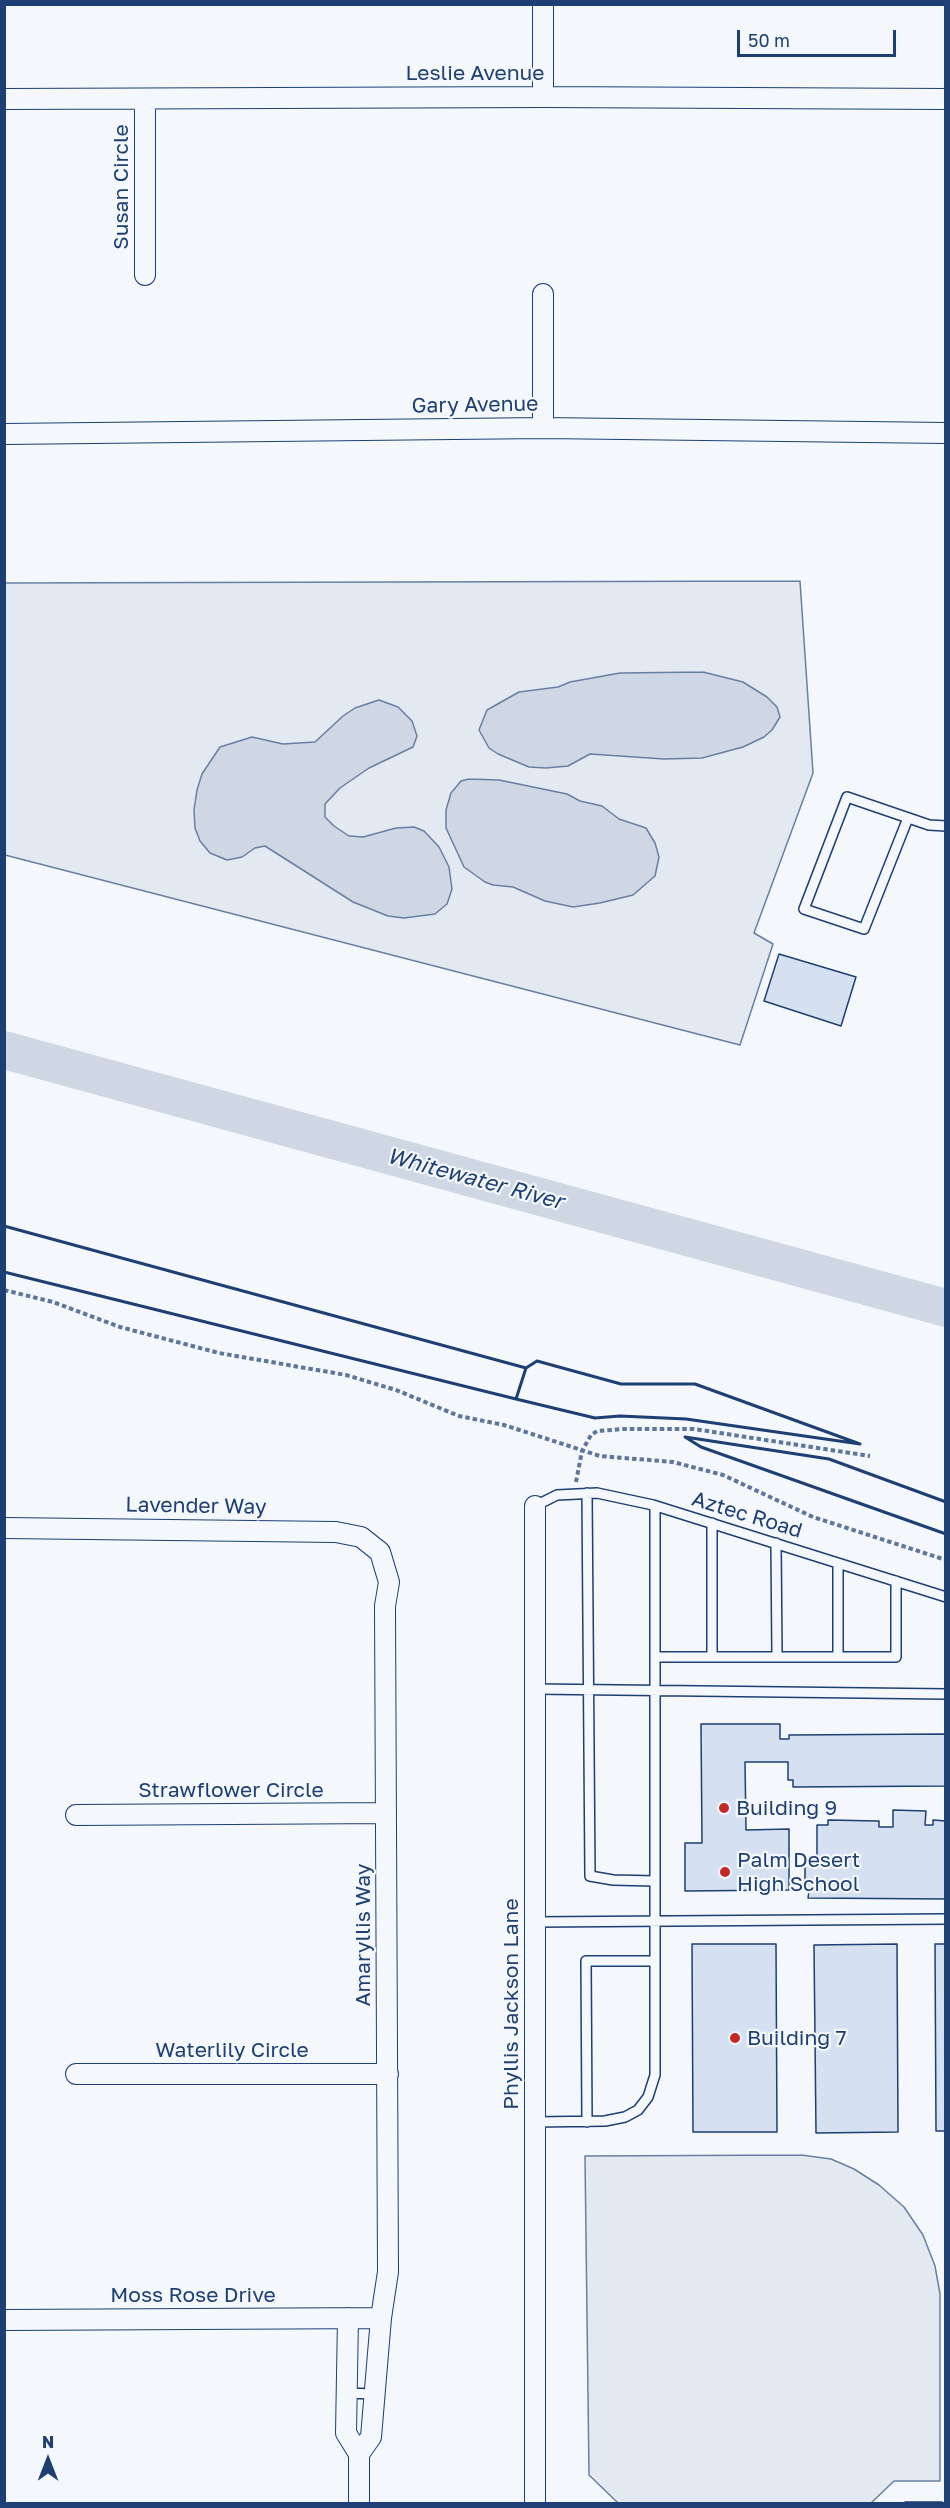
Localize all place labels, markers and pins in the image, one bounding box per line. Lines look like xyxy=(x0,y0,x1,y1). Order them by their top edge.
place label: Building 9 xyxy=(736,1795,837,1821)
marker: Building 9 xyxy=(717,1801,731,1815)
place label: Palm Desert High School xyxy=(737,1847,860,1897)
marker: Palm Desert High School xyxy=(718,1865,732,1879)
place label: Building 7 xyxy=(747,2025,847,2051)
marker: Building 7 xyxy=(728,2031,742,2045)

